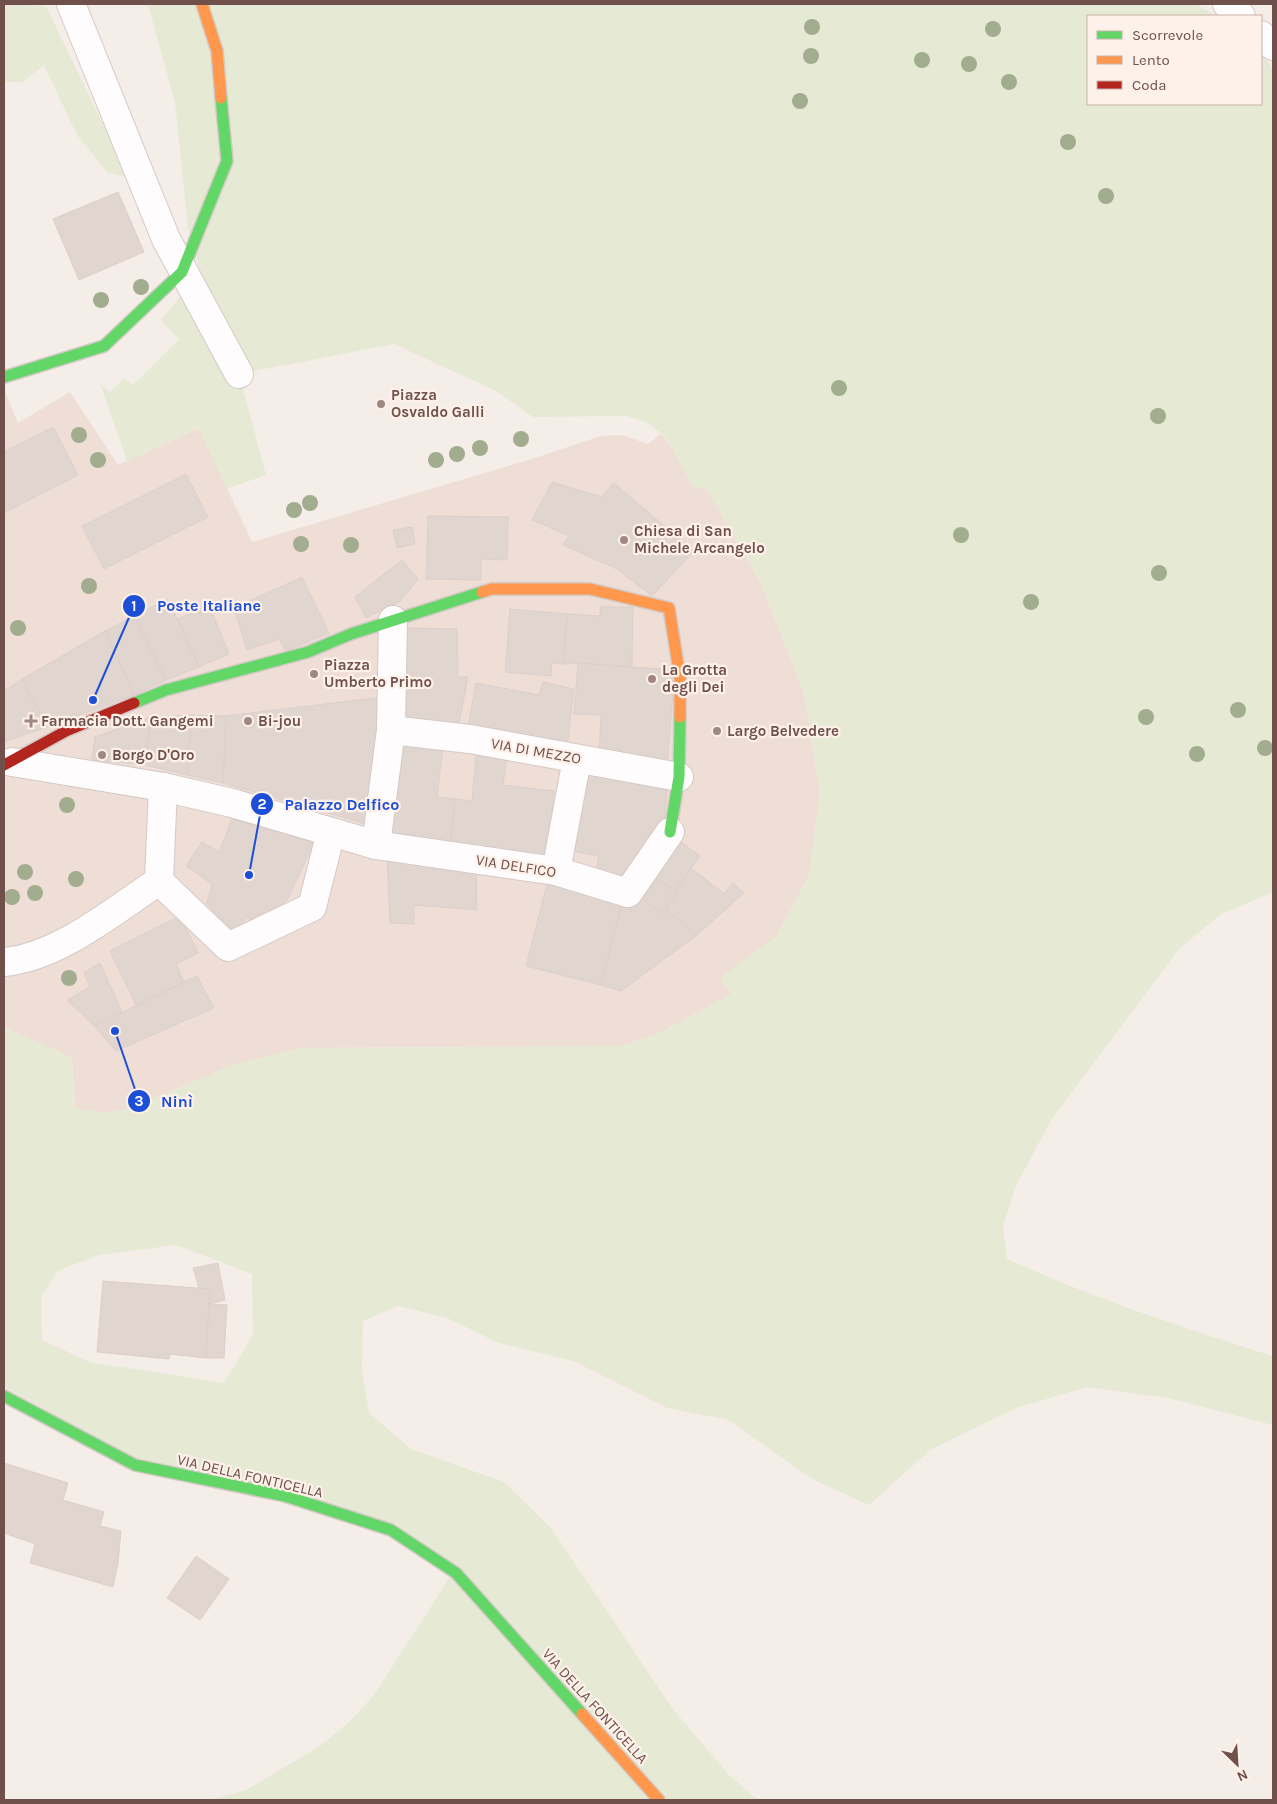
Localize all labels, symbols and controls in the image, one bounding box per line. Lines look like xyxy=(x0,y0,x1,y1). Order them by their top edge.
legend xyxy=(1087,15,1262,105)
text: Scorrevole xyxy=(1132,26,1203,44)
text: Lento xyxy=(1132,51,1170,69)
text: Coda xyxy=(1132,76,1167,94)
place label: Piazza Osvaldo Galli xyxy=(391,386,485,421)
marker: Piazza Osvaldo Galli xyxy=(375,398,387,410)
place label: Chiesa di San Michele Arcangelo xyxy=(634,522,765,557)
marker: Chiesa di San Michele Arcangelo xyxy=(618,534,630,546)
callout: Poste Italiane xyxy=(122,590,271,621)
text: Poste Italiane xyxy=(157,596,261,615)
text: 1 xyxy=(131,597,137,615)
place label: Piazza Umberto Primo xyxy=(324,656,432,691)
place label: La Grotta degli Dei xyxy=(662,661,727,696)
marker: Piazza Umberto Primo xyxy=(308,668,320,680)
marker: La Grotta degli Dei xyxy=(646,673,658,685)
place label: Farmacia Dott. Gangemi xyxy=(41,712,214,730)
place label: Bi-jou xyxy=(258,712,301,730)
marker: Farmacia Dott. Gangemi xyxy=(25,715,37,727)
marker: Bi-jou xyxy=(242,715,254,727)
place label: Largo Belvedere xyxy=(727,722,839,740)
marker: Largo Belvedere xyxy=(711,725,723,737)
street label: VIA DI MEZZO xyxy=(490,734,582,768)
place label: Borgo D'Oro xyxy=(112,746,195,764)
marker: Borgo D'Oro xyxy=(96,749,108,761)
callout: Palazzo Delfico xyxy=(250,789,410,820)
text: 2 xyxy=(257,795,267,813)
text: Palazzo Delfico xyxy=(285,795,399,814)
street label: VIA DELFICO xyxy=(475,851,557,881)
callout: Ninì xyxy=(126,1085,203,1116)
text: 3 xyxy=(134,1092,144,1110)
text: Ninì xyxy=(161,1092,193,1111)
street label: VIA DELLA FONTICELLA xyxy=(175,1450,325,1502)
street label: VIA DELLA FONTICELLA xyxy=(538,1645,652,1768)
north arrow xyxy=(1212,1739,1262,1789)
text: N xyxy=(1234,1766,1250,1785)

